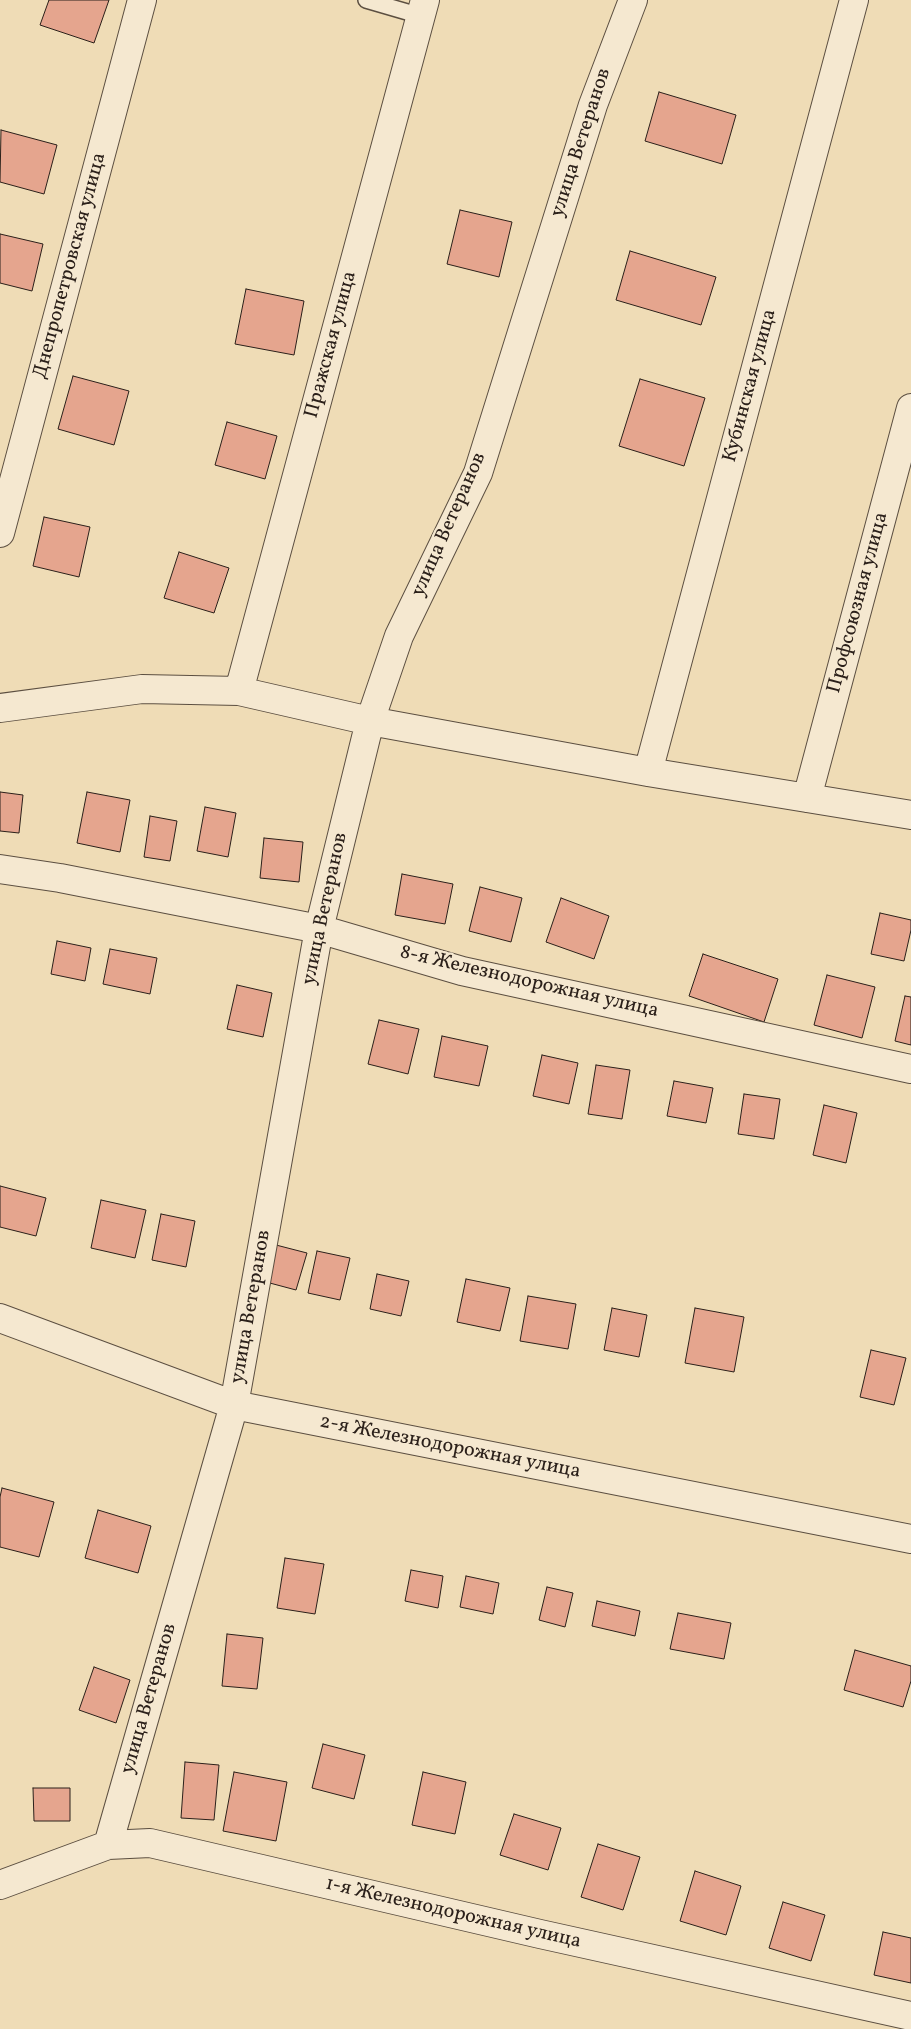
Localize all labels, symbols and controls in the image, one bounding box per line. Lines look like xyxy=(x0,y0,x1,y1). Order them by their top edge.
street label: улица Ветеранов xyxy=(547,65,617,221)
street label: Днепропетровская улица xyxy=(29,150,113,382)
street label: Пражская улица xyxy=(301,269,363,421)
street label: Кубинская улица xyxy=(719,307,783,465)
street label: улица Ветеранов xyxy=(407,449,493,601)
street label: Профсоюзная улица xyxy=(823,510,895,696)
street label: улица Ветеранов xyxy=(298,831,354,987)
street label: 8-я Железнодорожная улица xyxy=(397,942,661,1024)
street label: улица Ветеранов xyxy=(227,1228,277,1386)
street label: 2-я Железнодорожная улица xyxy=(317,1411,583,1485)
street label: улица Ветеранов xyxy=(117,1621,183,1777)
street label: 1-я Железнодорожная улица xyxy=(323,1873,583,1955)

